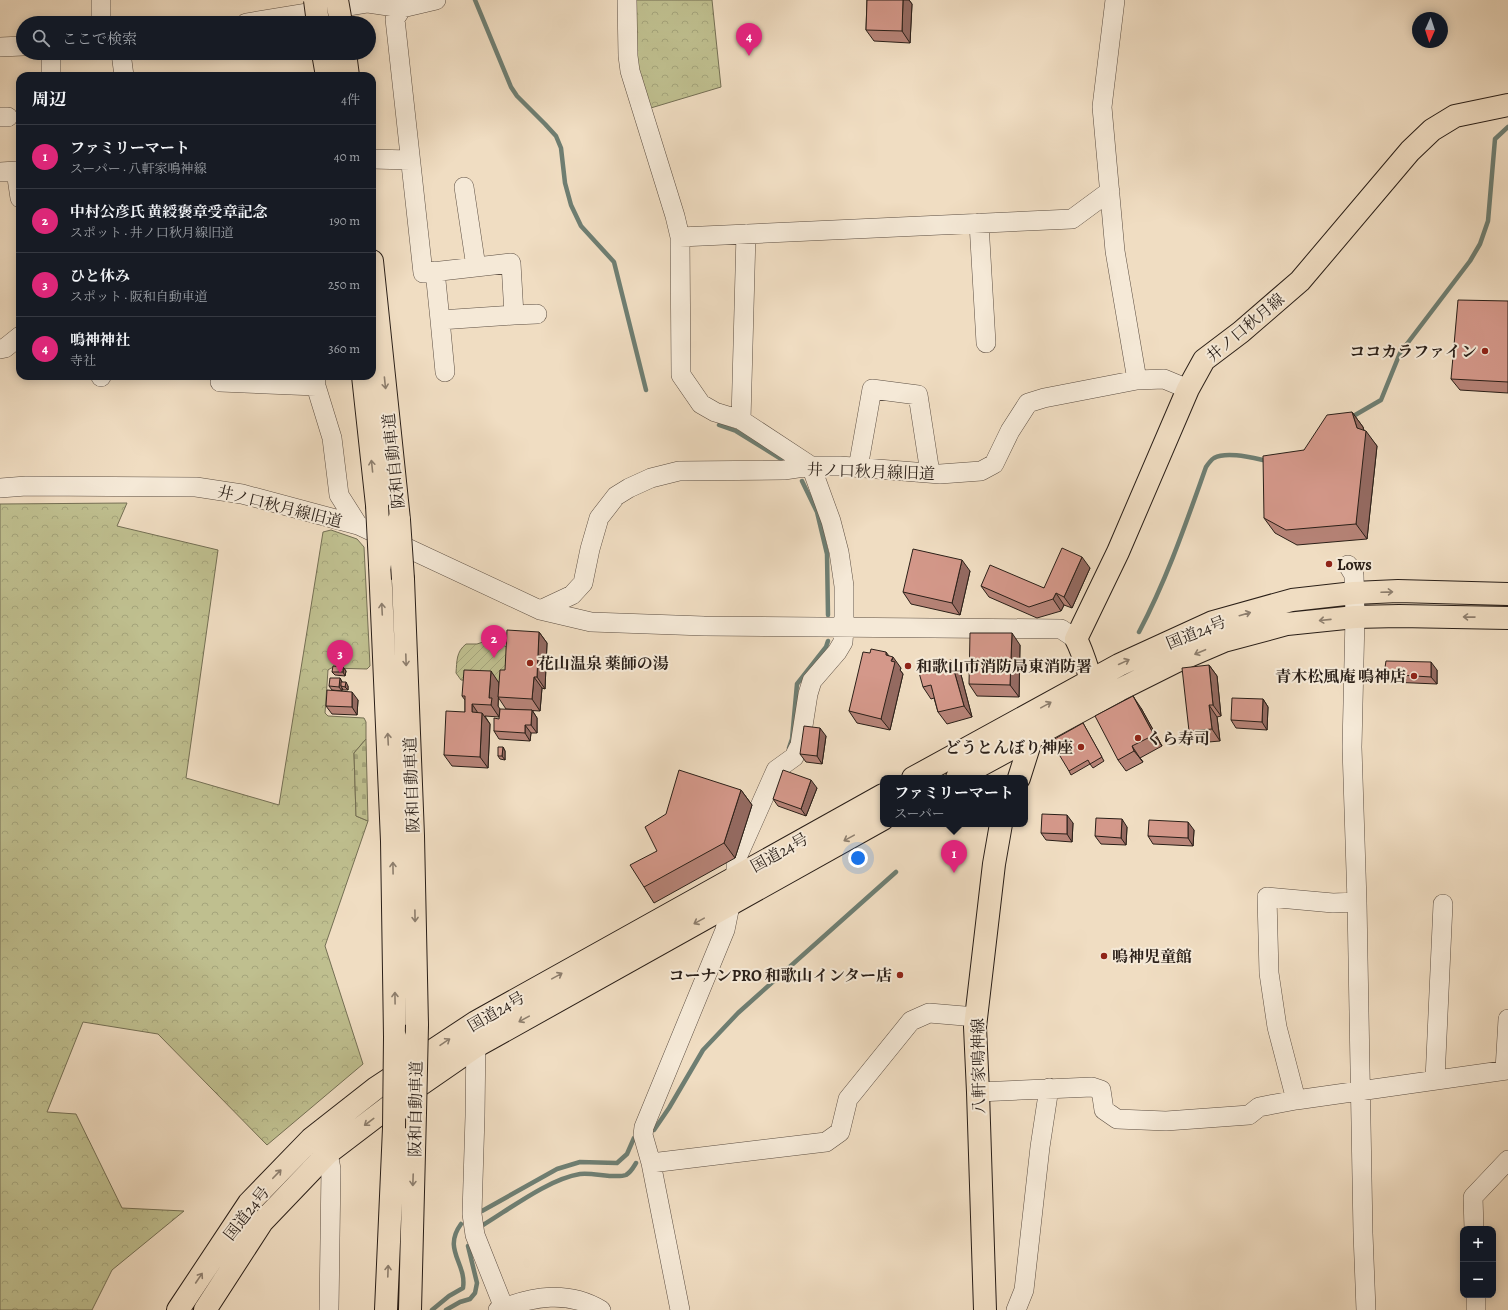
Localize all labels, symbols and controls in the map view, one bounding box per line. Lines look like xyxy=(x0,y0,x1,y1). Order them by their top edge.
north arrow xyxy=(1412,12,1448,48)
search box xyxy=(16,16,376,60)
pin: 4 xyxy=(736,23,762,56)
icon: search xyxy=(30,27,52,49)
text: ここで検索 xyxy=(62,29,137,49)
text: 周辺 xyxy=(32,88,66,111)
text: 4件 xyxy=(341,91,360,108)
text: ファミリーマート xyxy=(70,138,190,158)
text: 1 xyxy=(43,148,47,165)
text: 40 m xyxy=(334,148,360,165)
text: スーパー · 八軒家鳴神線 xyxy=(70,160,206,177)
text: 中村公彦氏 黄綬褒章受章記念 xyxy=(70,202,268,222)
text: 2 xyxy=(42,212,48,229)
text: 190 m xyxy=(329,212,360,229)
text: スポット · 井ノ口秋月線旧道 xyxy=(70,224,234,241)
text: ひと休み xyxy=(70,266,130,286)
text: 3 xyxy=(42,276,48,293)
text: 250 m xyxy=(328,276,360,293)
text: スポット · 阪和自動車道 xyxy=(70,288,208,305)
street label: 井ノ口秋月線 xyxy=(1202,288,1289,367)
text: 鳴神神社 xyxy=(70,330,130,350)
text: 4 xyxy=(42,340,48,357)
text: 360 m xyxy=(328,340,360,357)
place label: ココカラファイン xyxy=(1349,341,1477,363)
marker: ココカラファイン xyxy=(1480,346,1490,356)
text: 寺社 xyxy=(70,352,96,369)
one-way arrow xyxy=(381,377,389,390)
street label: 阪和自動車道 xyxy=(378,412,410,510)
street label: 井ノ口秋月線旧道 xyxy=(807,459,935,485)
one-way arrow xyxy=(369,460,376,473)
street label: 井ノ口秋月線旧道 xyxy=(215,481,345,533)
place label: Lows xyxy=(1337,554,1372,576)
marker: Lows xyxy=(1324,559,1334,569)
one-way arrow xyxy=(1380,588,1393,596)
one-way arrow xyxy=(378,603,386,616)
one-way arrow xyxy=(1238,610,1251,617)
street label: 国道24号 xyxy=(1163,611,1230,655)
one-way arrow xyxy=(1463,613,1476,621)
one-way arrow xyxy=(1319,616,1332,624)
pin: 2 xyxy=(481,625,507,658)
pin: 3 xyxy=(327,640,353,673)
one-way arrow xyxy=(1194,648,1206,656)
one-way arrow xyxy=(402,653,410,666)
place label: 花山温泉 薬師の湯 xyxy=(538,653,669,675)
place label: 和歌山市消防局東消防署 xyxy=(916,656,1092,678)
marker: 花山温泉 薬師の湯 xyxy=(525,658,535,668)
one-way arrow xyxy=(1118,658,1130,665)
marker: 和歌山市消防局東消防署 xyxy=(903,661,913,671)
place label: 青木松風庵 鳴神店 xyxy=(1275,666,1406,688)
marker: 青木松風庵 鳴神店 xyxy=(1409,671,1419,681)
one-way arrow xyxy=(1040,701,1052,708)
place label: くら寿司 xyxy=(1146,728,1210,750)
one-way arrow xyxy=(384,733,392,746)
marker: くら寿司 xyxy=(1133,733,1143,743)
street label: 阪和自動車道 xyxy=(399,737,425,833)
place label: どうとんぼり神座 xyxy=(945,737,1073,759)
marker: どうとんぼり神座 xyxy=(1076,742,1086,752)
popup xyxy=(880,775,1028,827)
text: ファミリーマート xyxy=(894,783,1014,803)
text: スーパー xyxy=(894,805,945,822)
street label: 国道24号 xyxy=(747,828,812,878)
one-way arrow xyxy=(843,834,855,842)
pin: 1 xyxy=(941,840,967,873)
your location xyxy=(848,848,868,868)
one-way arrow xyxy=(389,862,397,875)
one-way arrow xyxy=(411,909,418,922)
one-way arrow xyxy=(693,918,705,926)
place label: 嗚神児童館 xyxy=(1112,946,1192,968)
marker: 嗚神児童館 xyxy=(1099,951,1109,961)
place label: コーナンPRO 和歌山インター店 xyxy=(669,965,892,987)
marker: コーナンPRO 和歌山インター店 xyxy=(895,970,905,980)
one-way arrow xyxy=(551,972,563,980)
street label: 国道24号 xyxy=(464,987,529,1037)
one-way arrow xyxy=(391,992,398,1005)
one-way arrow xyxy=(518,1016,530,1024)
street label: 八軒家鳴神線 xyxy=(967,1018,991,1114)
one-way arrow xyxy=(439,1038,450,1046)
street label: 阪和自動車道 xyxy=(404,1061,428,1157)
one-way arrow xyxy=(364,1117,375,1126)
one-way arrow xyxy=(272,1169,282,1179)
one-way arrow xyxy=(409,1173,417,1186)
street label: 国道24号 xyxy=(219,1182,275,1245)
map controls xyxy=(1460,1226,1496,1298)
button: + xyxy=(1460,1226,1496,1262)
button: − xyxy=(1460,1262,1496,1298)
one-way arrow xyxy=(384,1265,392,1278)
one-way arrow xyxy=(195,1272,204,1283)

